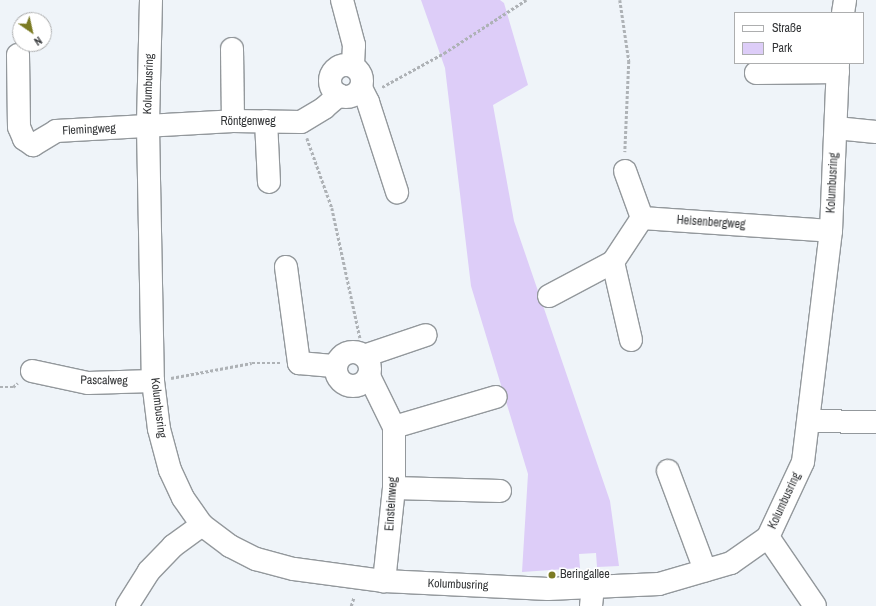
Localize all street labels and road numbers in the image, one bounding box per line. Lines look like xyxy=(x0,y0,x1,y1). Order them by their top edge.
street label: Kolumbusring xyxy=(141,53,157,115)
street label: Röntgenweg xyxy=(220,115,276,129)
street label: Flemingweg xyxy=(62,121,116,139)
street label: Kolumbusring xyxy=(824,152,842,214)
street label: Heisenbergweg xyxy=(676,213,746,233)
street label: Pascalweg xyxy=(80,373,128,389)
street label: Kolumbusring xyxy=(147,377,169,439)
street label: Kolumbusring xyxy=(766,470,804,532)
street label: Einsteinweg xyxy=(383,476,401,532)
street label: Kolumbusring xyxy=(427,577,489,593)

